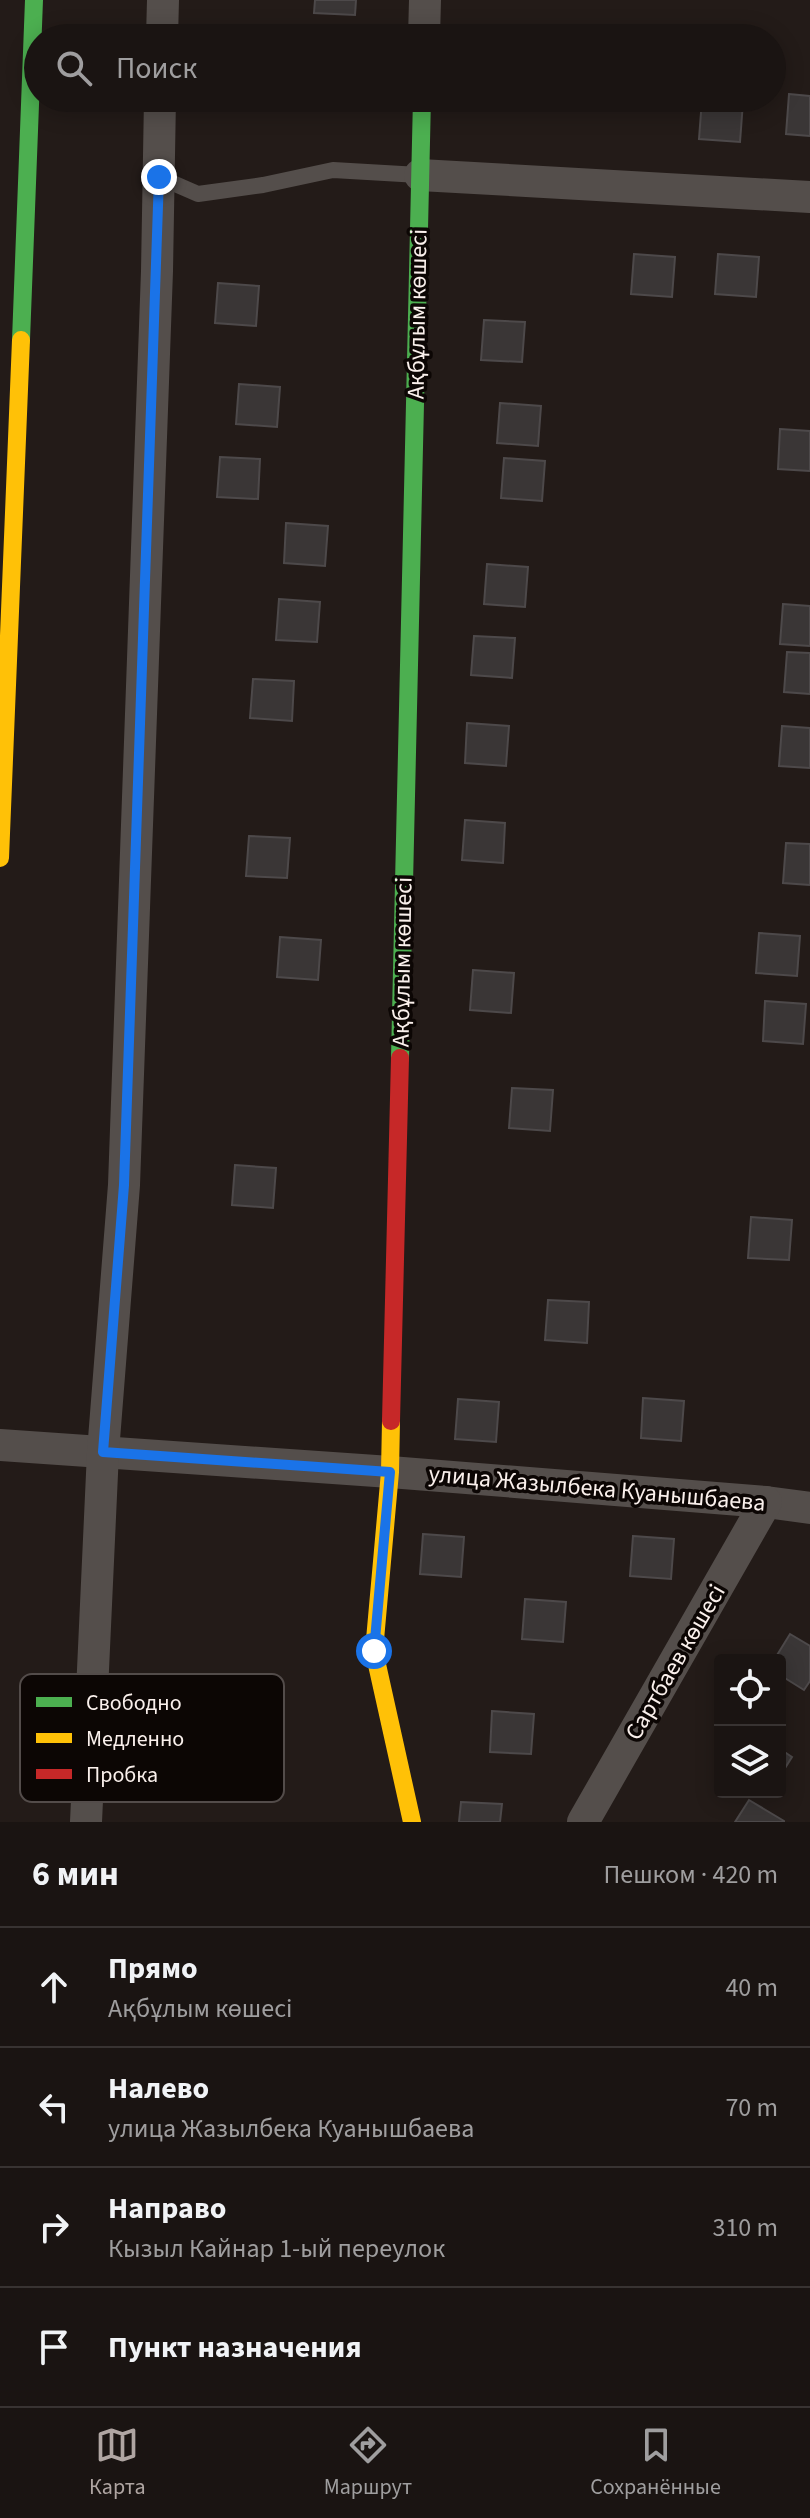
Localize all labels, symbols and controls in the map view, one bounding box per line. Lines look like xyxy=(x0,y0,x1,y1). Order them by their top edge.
search box xyxy=(24,24,786,112)
icon: search xyxy=(52,46,96,90)
text: Поиск xyxy=(116,47,197,90)
route end xyxy=(141,159,177,195)
street label: Ақбұлым көшесі xyxy=(399,229,436,399)
street label: Ақбұлым көшесі xyxy=(384,877,421,1047)
street label: улица Жазылбека Куанышбаева xyxy=(427,1456,767,1521)
street label: Сартбаев көшесі xyxy=(617,1578,734,1747)
route start xyxy=(356,1633,392,1669)
map controls xyxy=(714,1654,786,1798)
button: locate xyxy=(714,1654,786,1726)
legend xyxy=(20,1674,284,1802)
text: Свободно xyxy=(86,1687,182,1719)
text: Медленно xyxy=(86,1723,184,1755)
button: layers xyxy=(714,1726,786,1798)
text: Пробка xyxy=(86,1759,158,1791)
text: 6 мин xyxy=(32,1850,119,1899)
text: Пешком · 420 m xyxy=(603,1856,778,1893)
text: Прямо xyxy=(108,1947,198,1990)
icon: ahead xyxy=(32,1965,76,2009)
text: 40 m xyxy=(725,1969,778,2006)
text: Ақбұлым көшесі xyxy=(108,1990,292,2027)
text: Налево xyxy=(108,2067,209,2110)
icon: left xyxy=(32,2085,76,2129)
text: 70 m xyxy=(725,2089,778,2126)
text: улица Жазылбека Куанышбаева xyxy=(108,2110,474,2147)
text: Направо xyxy=(108,2187,226,2230)
icon: right xyxy=(32,2205,76,2249)
text: 310 m xyxy=(712,2209,778,2246)
text: Кызыл Кайнар 1-ый переулок xyxy=(108,2230,445,2267)
icon: arrive xyxy=(32,2325,76,2369)
text: Пункт назначения xyxy=(108,2326,362,2369)
tab: Карта xyxy=(89,2423,146,2503)
tab: Маршрут xyxy=(324,2423,412,2503)
tab: Сохранённые xyxy=(590,2423,721,2503)

